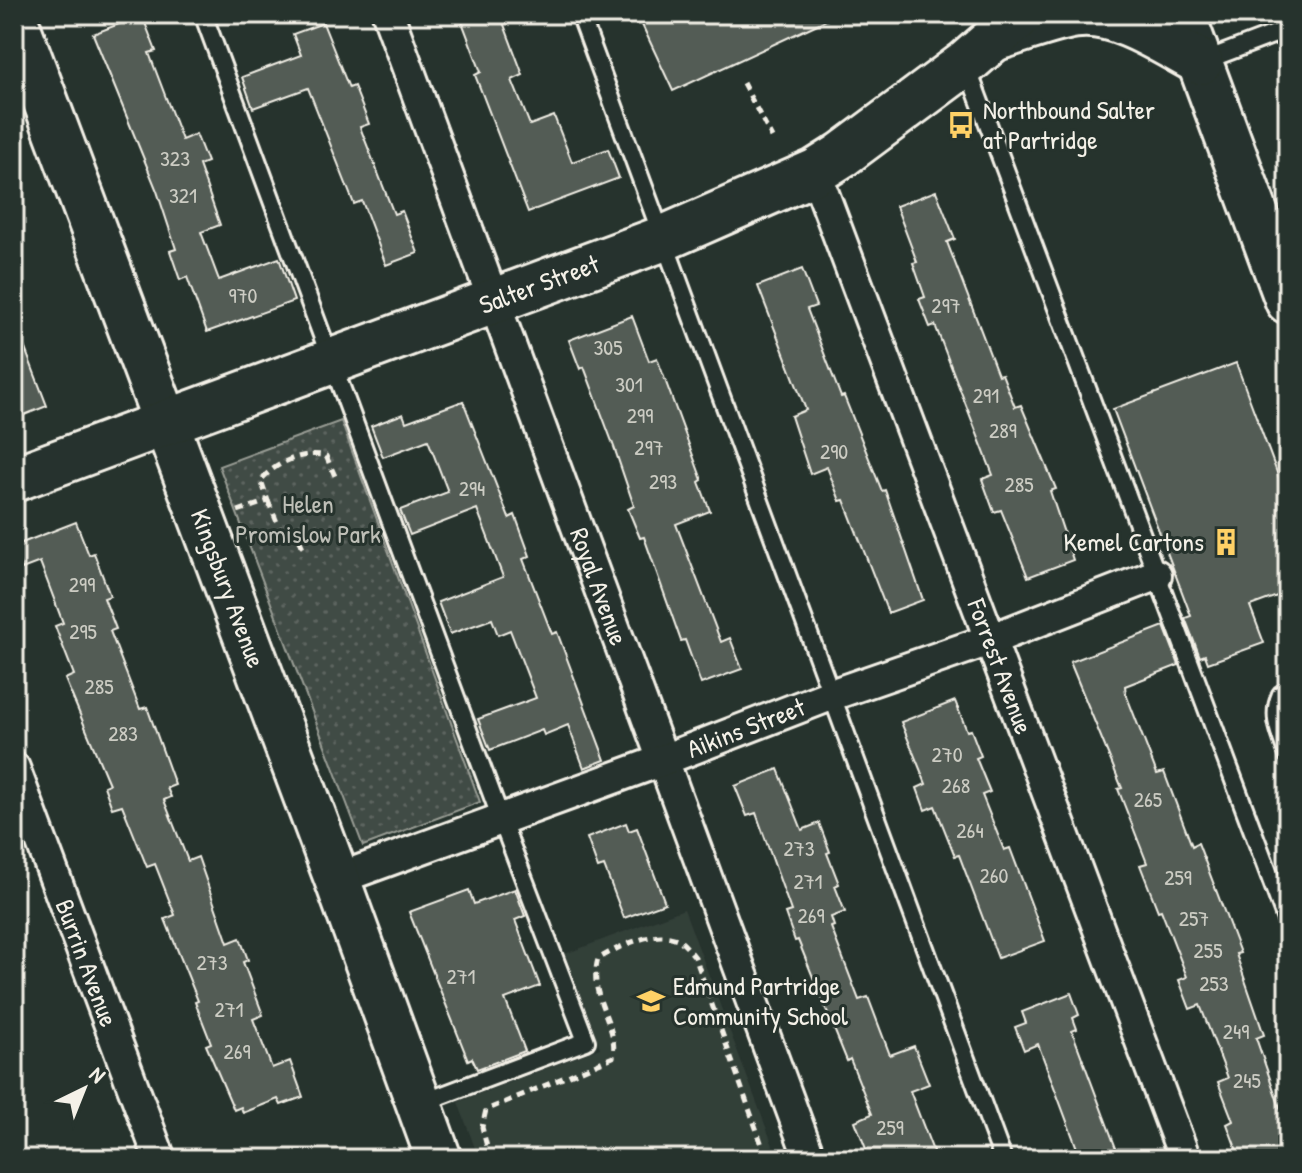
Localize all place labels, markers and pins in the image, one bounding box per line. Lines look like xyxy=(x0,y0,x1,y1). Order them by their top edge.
place label: Northbound Salter at Partridge xyxy=(983,92,1155,157)
bus stop icon: Northbound Salter at Partridge xyxy=(946,110,976,140)
place label: Kemel Cartons xyxy=(1063,524,1204,559)
building icon: Kemel Cartons xyxy=(1211,527,1241,557)
place label: Edmund Partridge Community School xyxy=(673,968,848,1033)
school or university icon: Edmund Partridge Community School xyxy=(636,986,666,1016)

